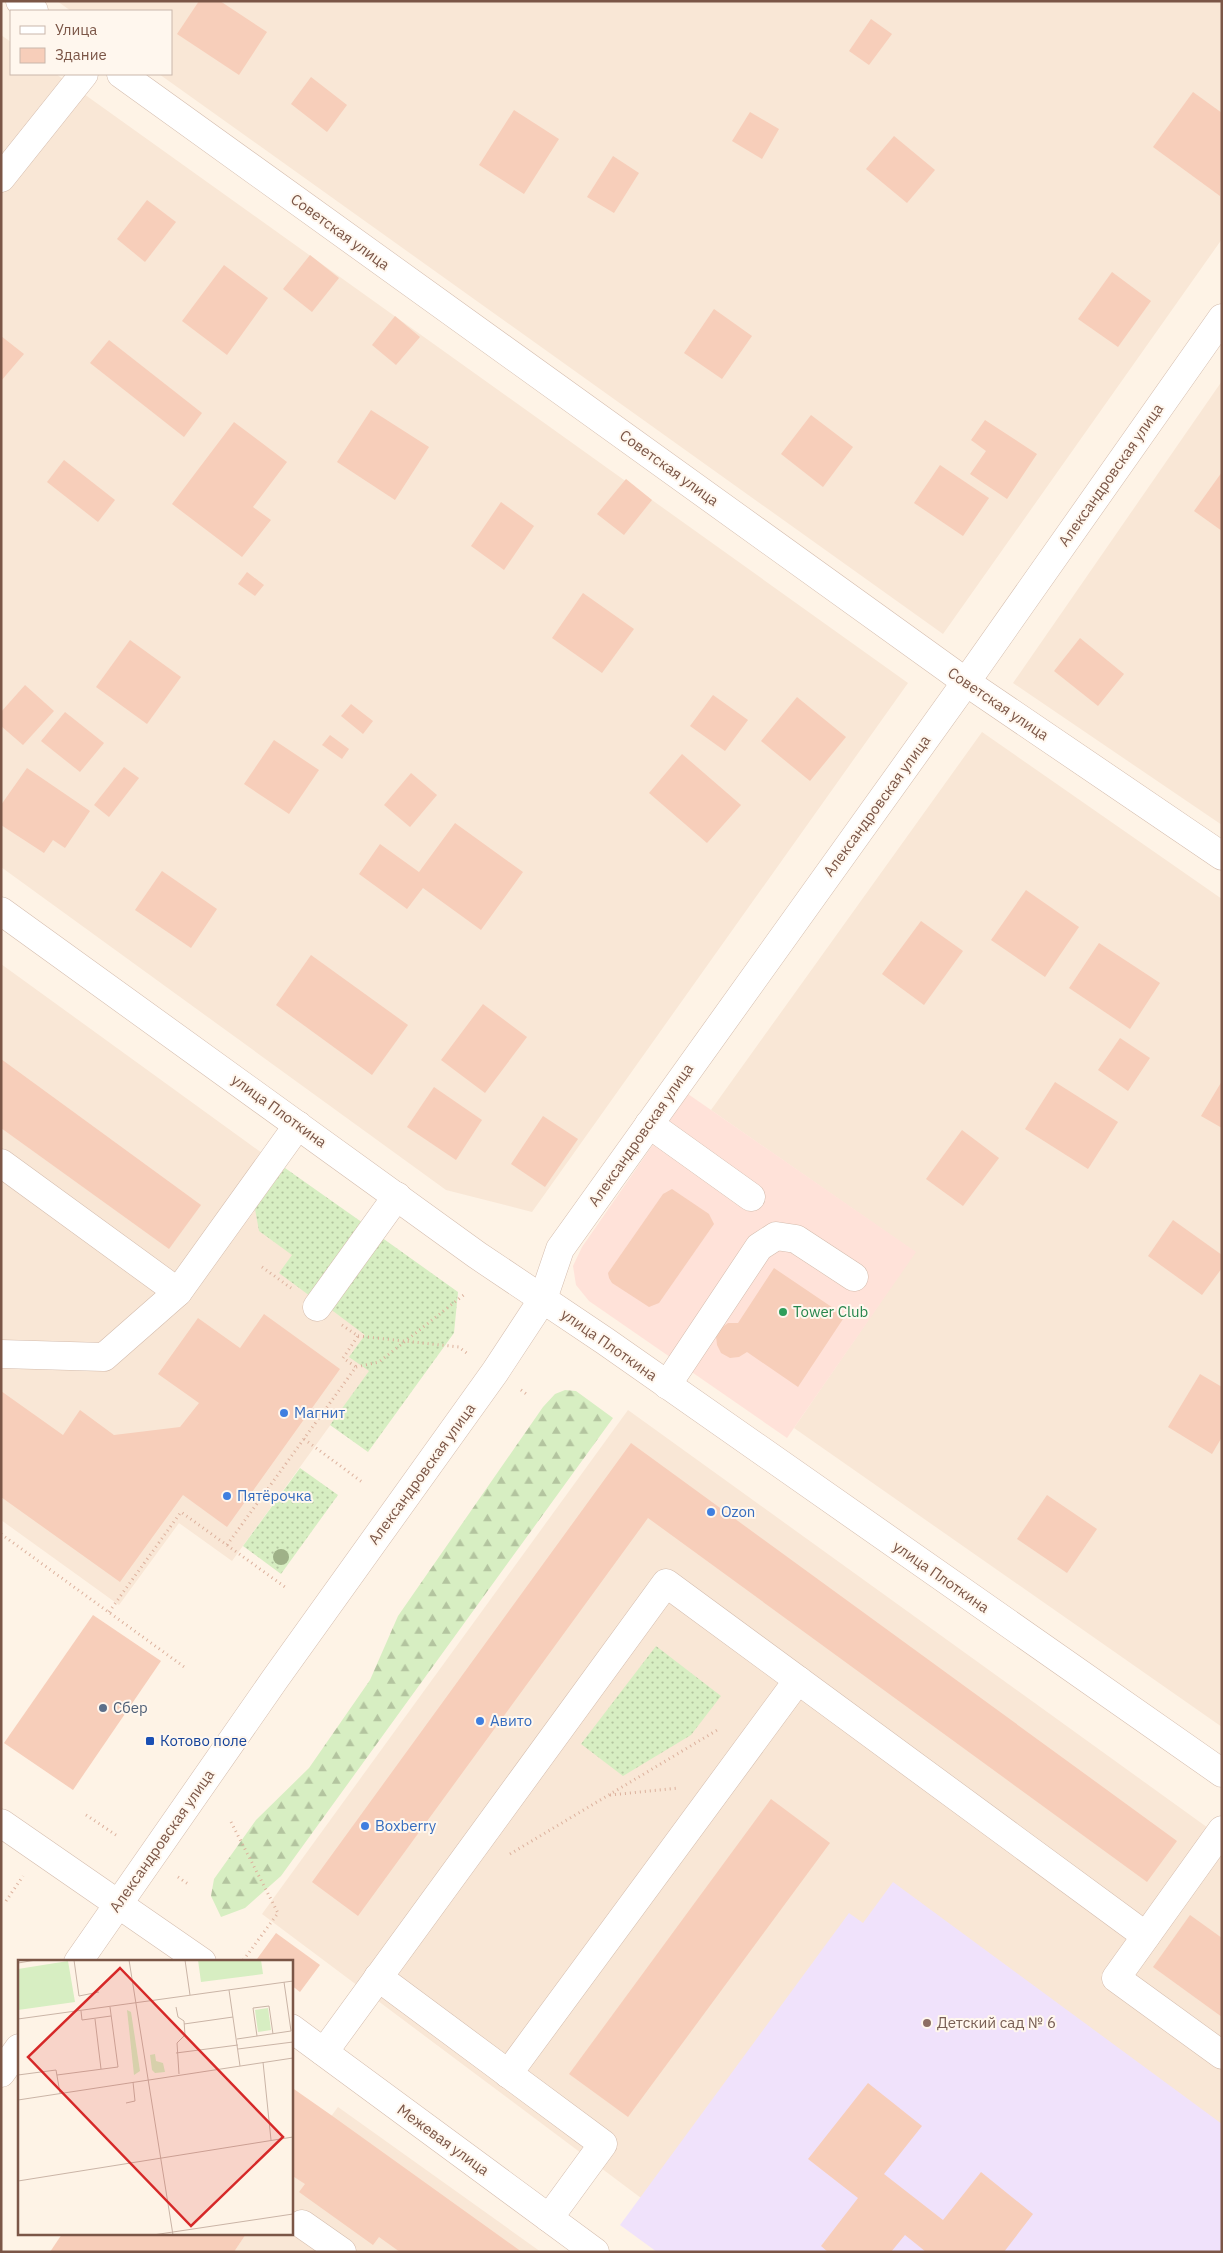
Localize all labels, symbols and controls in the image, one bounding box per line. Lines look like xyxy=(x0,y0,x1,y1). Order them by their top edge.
legend xyxy=(10,10,172,75)
text: Улица xyxy=(55,20,97,39)
text: Здание xyxy=(55,45,107,64)
street label: Советская улица xyxy=(287,189,394,274)
street label: Александровская улица xyxy=(1054,400,1167,550)
street label: Советская улица xyxy=(616,425,723,510)
street label: Советская улица xyxy=(944,663,1052,744)
street label: Александровская улица xyxy=(819,731,934,880)
street label: Александровская улица xyxy=(584,1060,697,1210)
street label: улица Плоткина xyxy=(228,1070,331,1152)
place label: Tower Club xyxy=(793,1302,868,1321)
street label: улица Плоткина xyxy=(557,1304,661,1385)
marker: Tower Club xyxy=(777,1306,789,1318)
street label: Александровская улица xyxy=(364,1399,479,1548)
place label: Магнит xyxy=(294,1403,345,1422)
marker: Магнит xyxy=(278,1407,290,1419)
place label: Пятёрочка xyxy=(237,1486,312,1505)
marker: Пятёрочка xyxy=(221,1490,233,1502)
place label: Ozon xyxy=(721,1502,755,1521)
marker: Ozon xyxy=(705,1506,717,1518)
street label: улица Плоткина xyxy=(889,1536,993,1617)
place label: Сбер xyxy=(113,1698,148,1717)
marker: Сбер xyxy=(97,1702,109,1714)
place label: Авито xyxy=(490,1711,532,1730)
marker: Авито xyxy=(474,1715,486,1727)
place label: Котово поле xyxy=(160,1731,247,1750)
marker: Котово поле xyxy=(144,1735,156,1747)
street label: Александровская улица xyxy=(105,1766,218,1916)
place label: Boxberry xyxy=(375,1816,437,1835)
marker: Boxberry xyxy=(359,1820,371,1832)
inset map xyxy=(18,1960,292,2236)
place label: Детский сад № 6 xyxy=(937,2013,1056,2032)
marker: Детский сад № 6 xyxy=(921,2017,933,2029)
street label: Межевая улица xyxy=(394,2100,493,2179)

